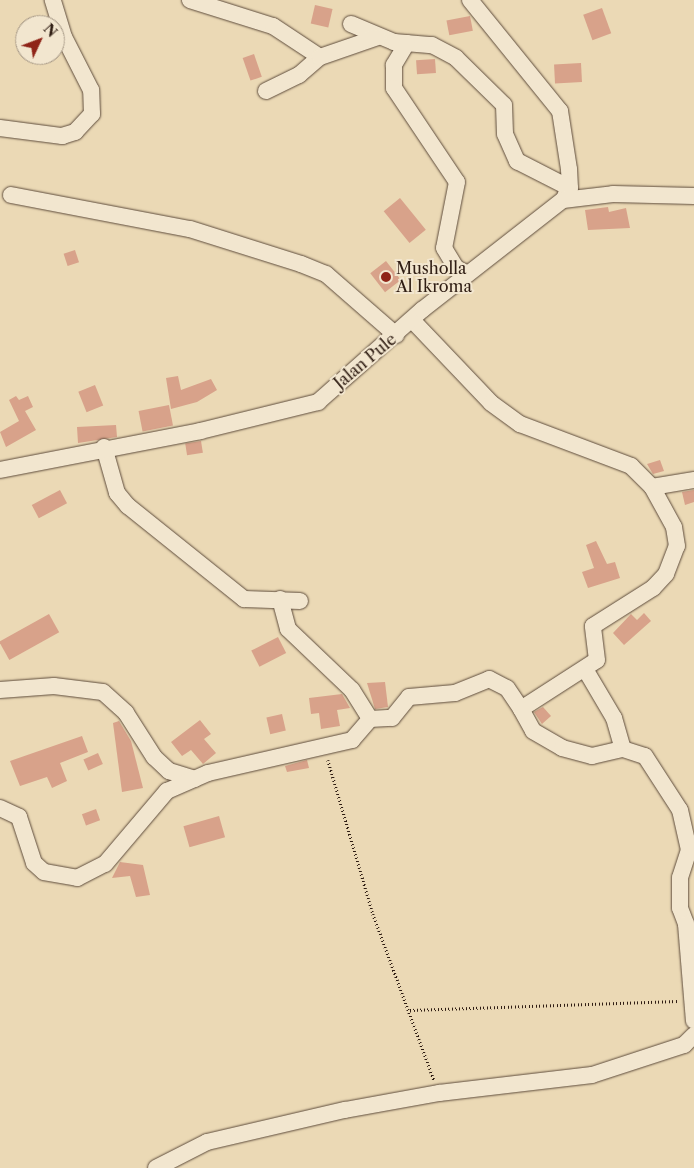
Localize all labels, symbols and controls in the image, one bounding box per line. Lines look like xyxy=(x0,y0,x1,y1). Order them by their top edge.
north arrow xyxy=(15,15,65,65)
text: N xyxy=(40,20,61,41)
place label: Musholla Al Ikroma xyxy=(396,258,472,296)
marker: Musholla Al Ikroma xyxy=(380,271,392,283)
street label: Jalan Pule xyxy=(330,329,400,393)

